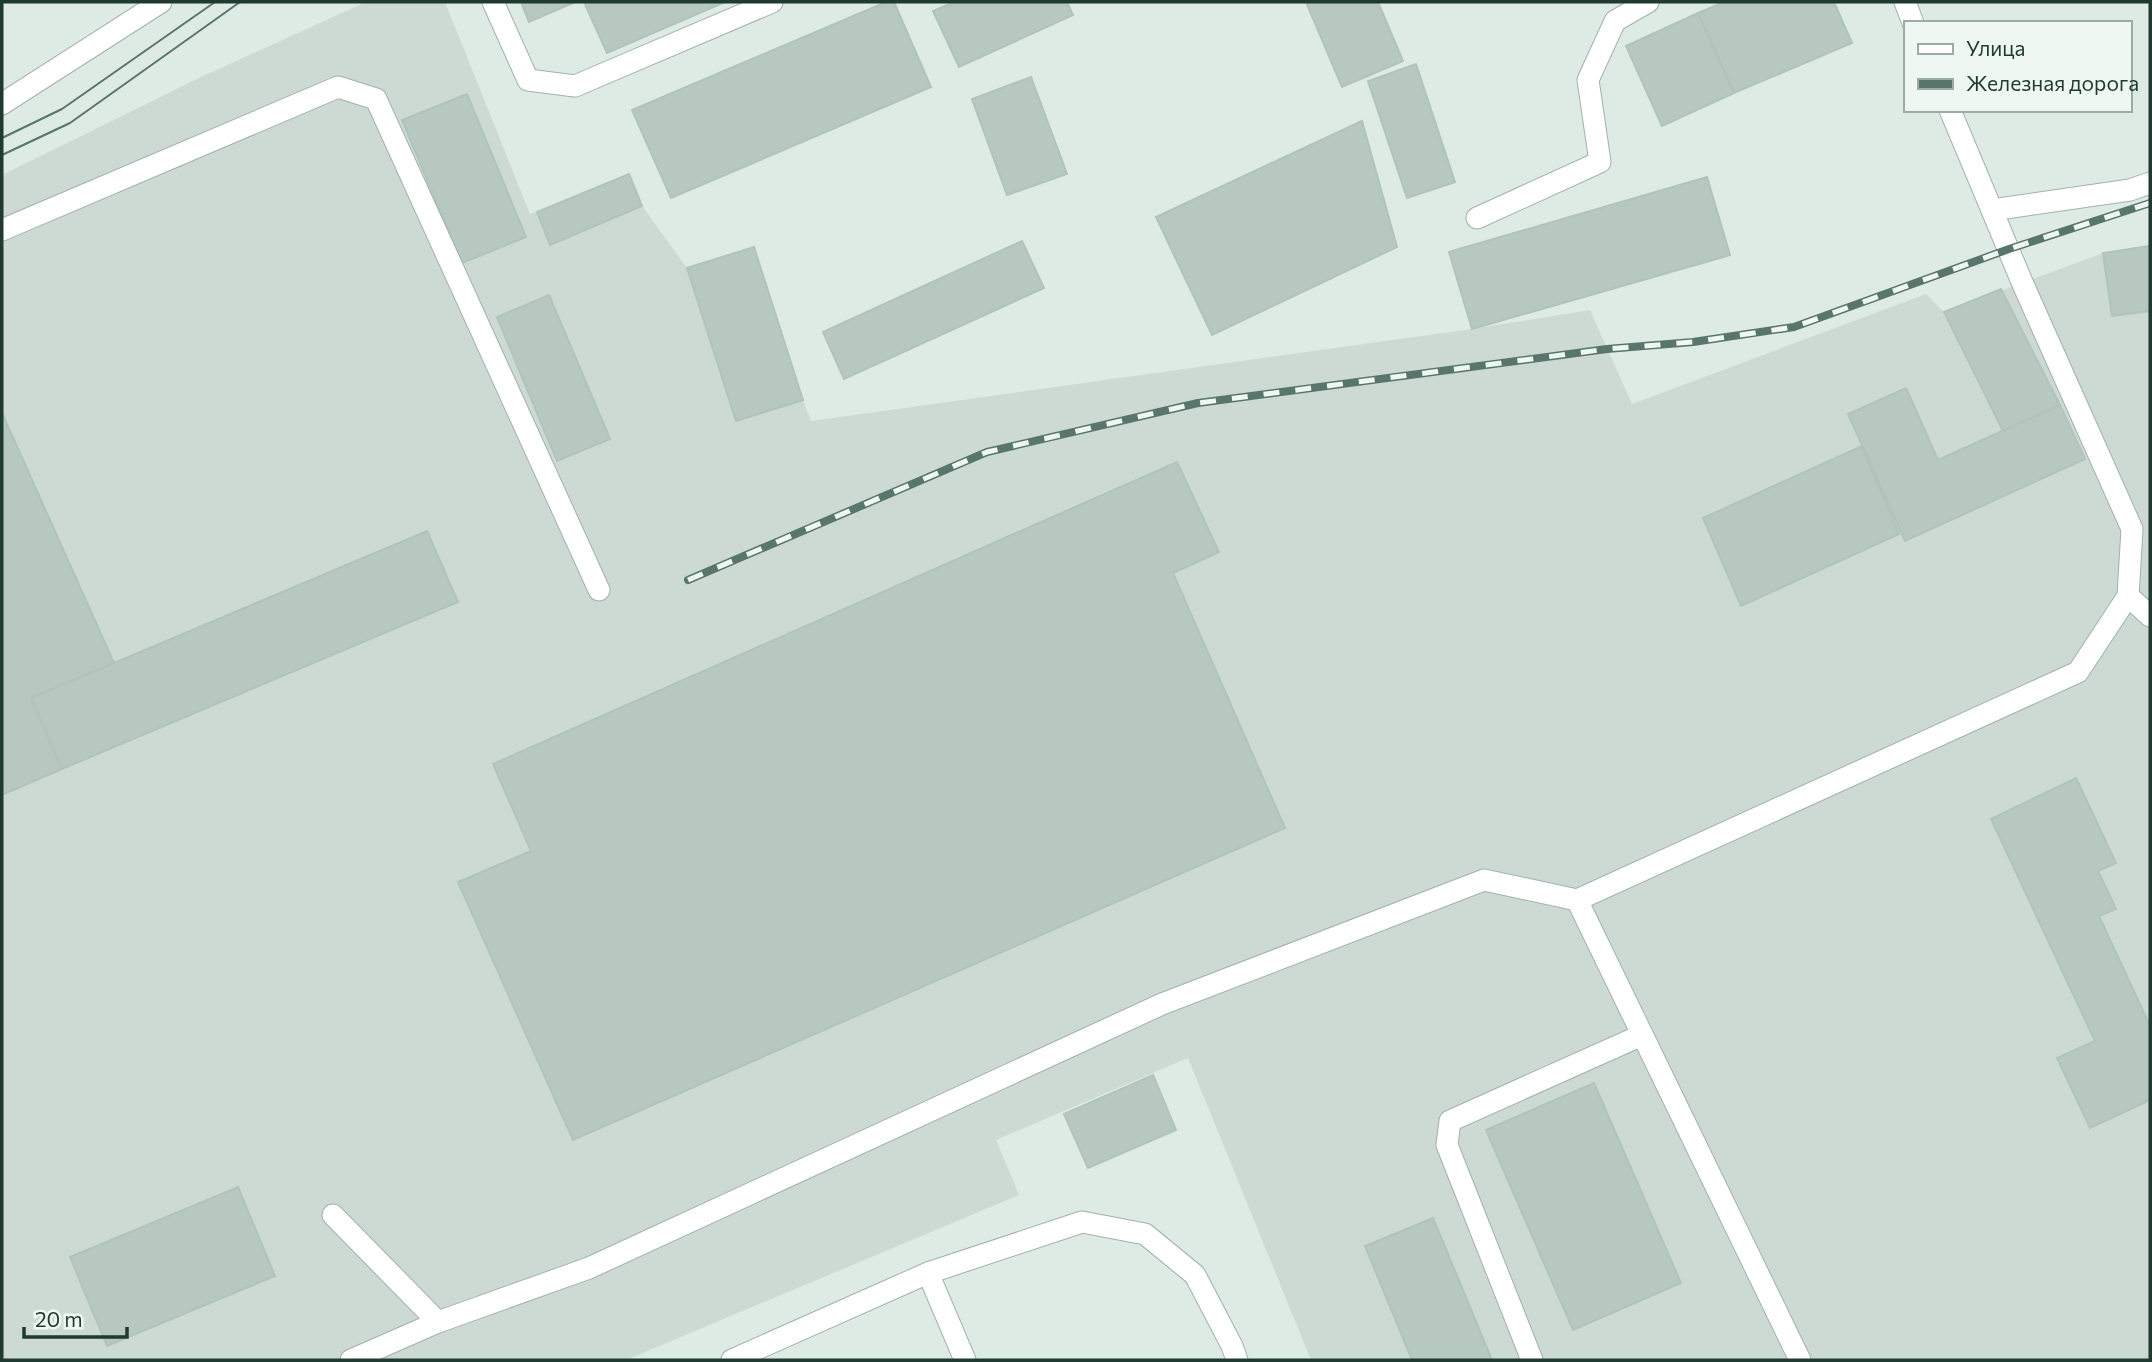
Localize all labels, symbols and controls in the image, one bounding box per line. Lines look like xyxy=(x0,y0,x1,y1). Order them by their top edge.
legend xyxy=(1904,21,2131,112)
text: Улица xyxy=(1966,35,2025,60)
text: Железная дорога xyxy=(1966,70,2139,95)
scale bar xyxy=(24,1296,128,1340)
text: 20 m xyxy=(35,1306,83,1331)

